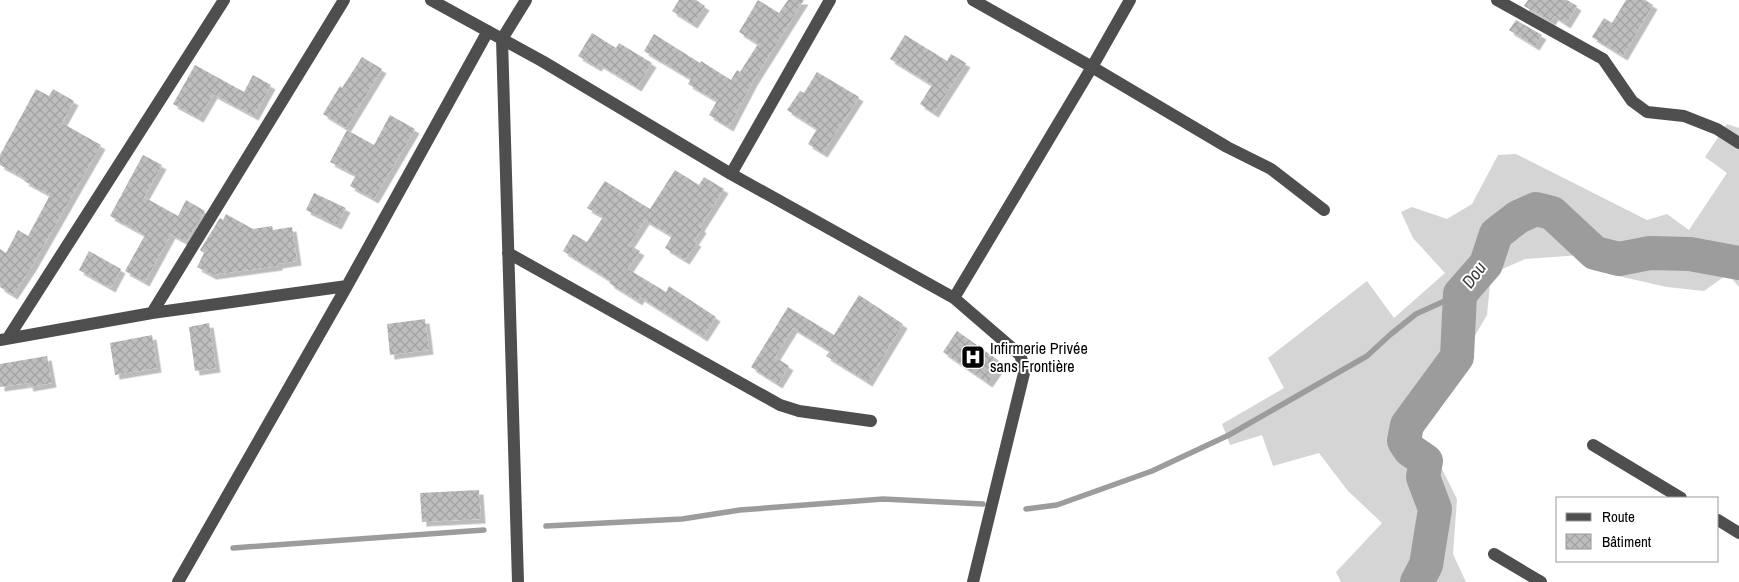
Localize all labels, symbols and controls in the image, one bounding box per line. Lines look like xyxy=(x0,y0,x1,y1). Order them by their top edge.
water label: Dou xyxy=(1455,256,1492,293)
place label: Infirmerie Privée sans Frontière xyxy=(990,337,1088,377)
hospital icon: Infirmerie Privée sans Frontière xyxy=(960,344,986,370)
legend xyxy=(1556,497,1719,562)
text: Route xyxy=(1602,506,1635,527)
text: Bâtiment xyxy=(1602,531,1652,552)

